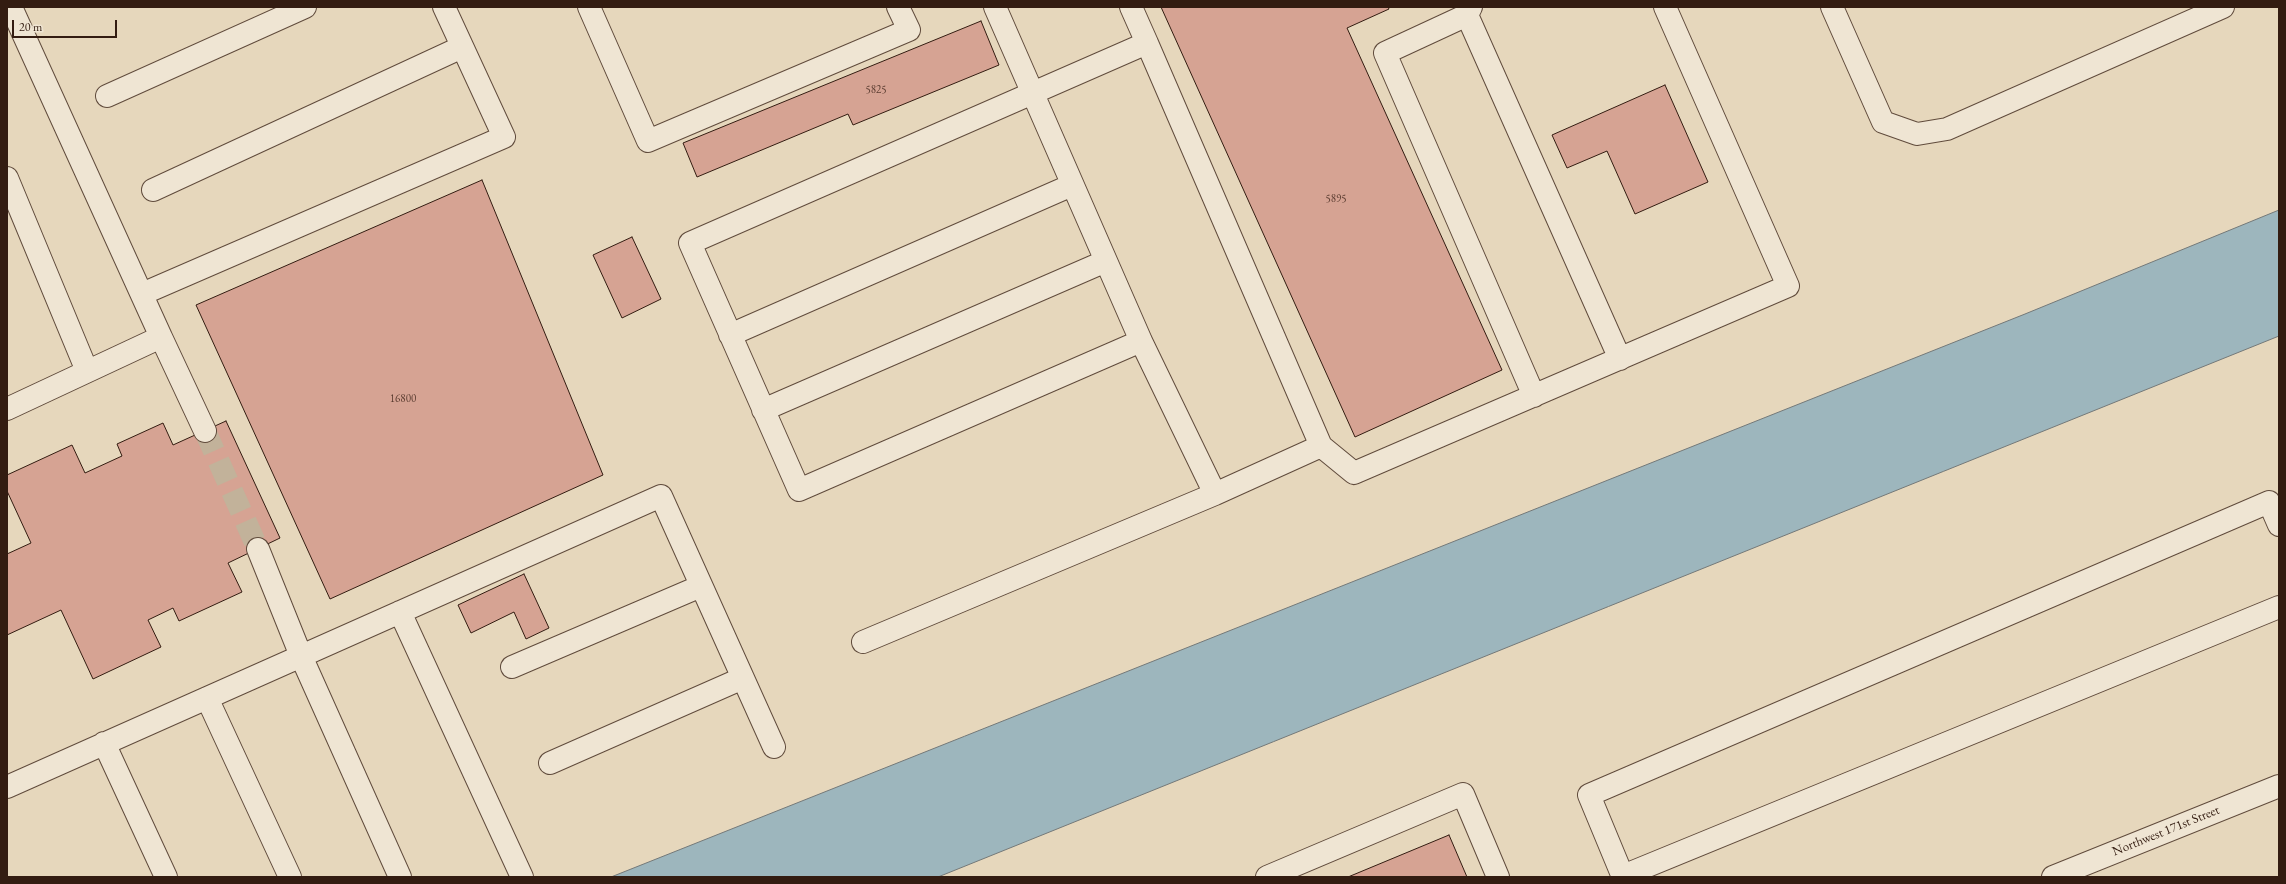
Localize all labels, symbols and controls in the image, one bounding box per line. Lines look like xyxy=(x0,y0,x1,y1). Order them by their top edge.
scale bar xyxy=(14,12,119,38)
text: 20 m xyxy=(19,19,42,35)
house number: 5825 xyxy=(865,83,887,97)
house number: 5895 xyxy=(1325,192,1347,206)
house number: 16800 xyxy=(390,392,416,406)
street label: Northwest 171st Street xyxy=(2110,802,2222,860)

